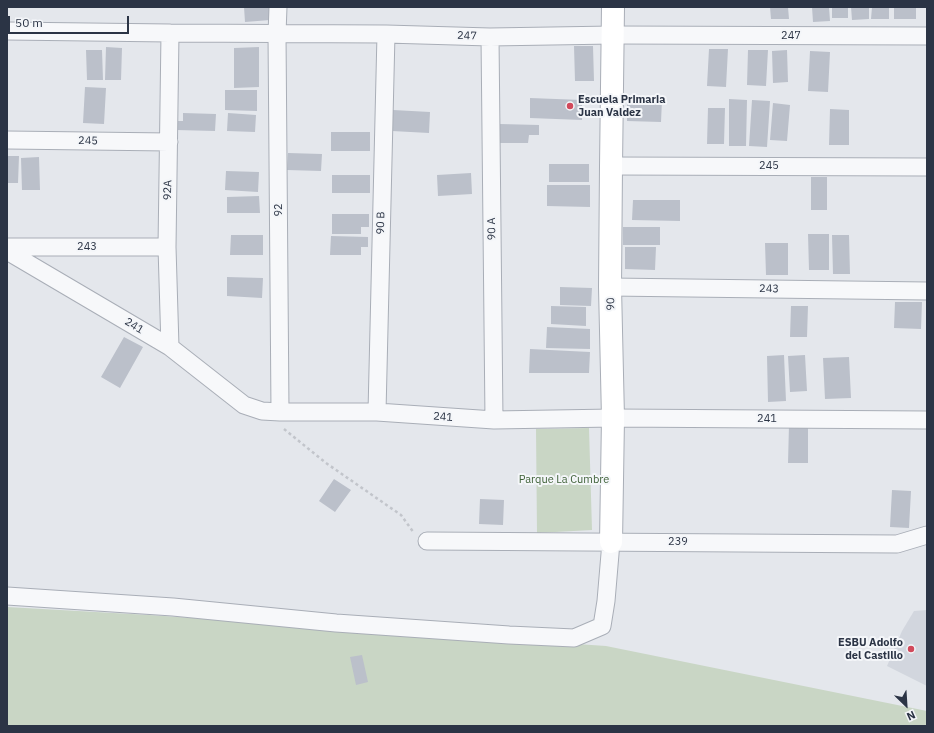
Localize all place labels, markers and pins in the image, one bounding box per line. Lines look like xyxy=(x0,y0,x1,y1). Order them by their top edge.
place label: Escuela Primaria Juan Valdez xyxy=(578,93,665,119)
marker: Escuela Primaria Juan Valdez xyxy=(565,101,575,111)
place label: ESBU Adolfo del Castillo xyxy=(838,636,903,662)
marker: ESBU Adolfo del Castillo xyxy=(906,644,916,654)

